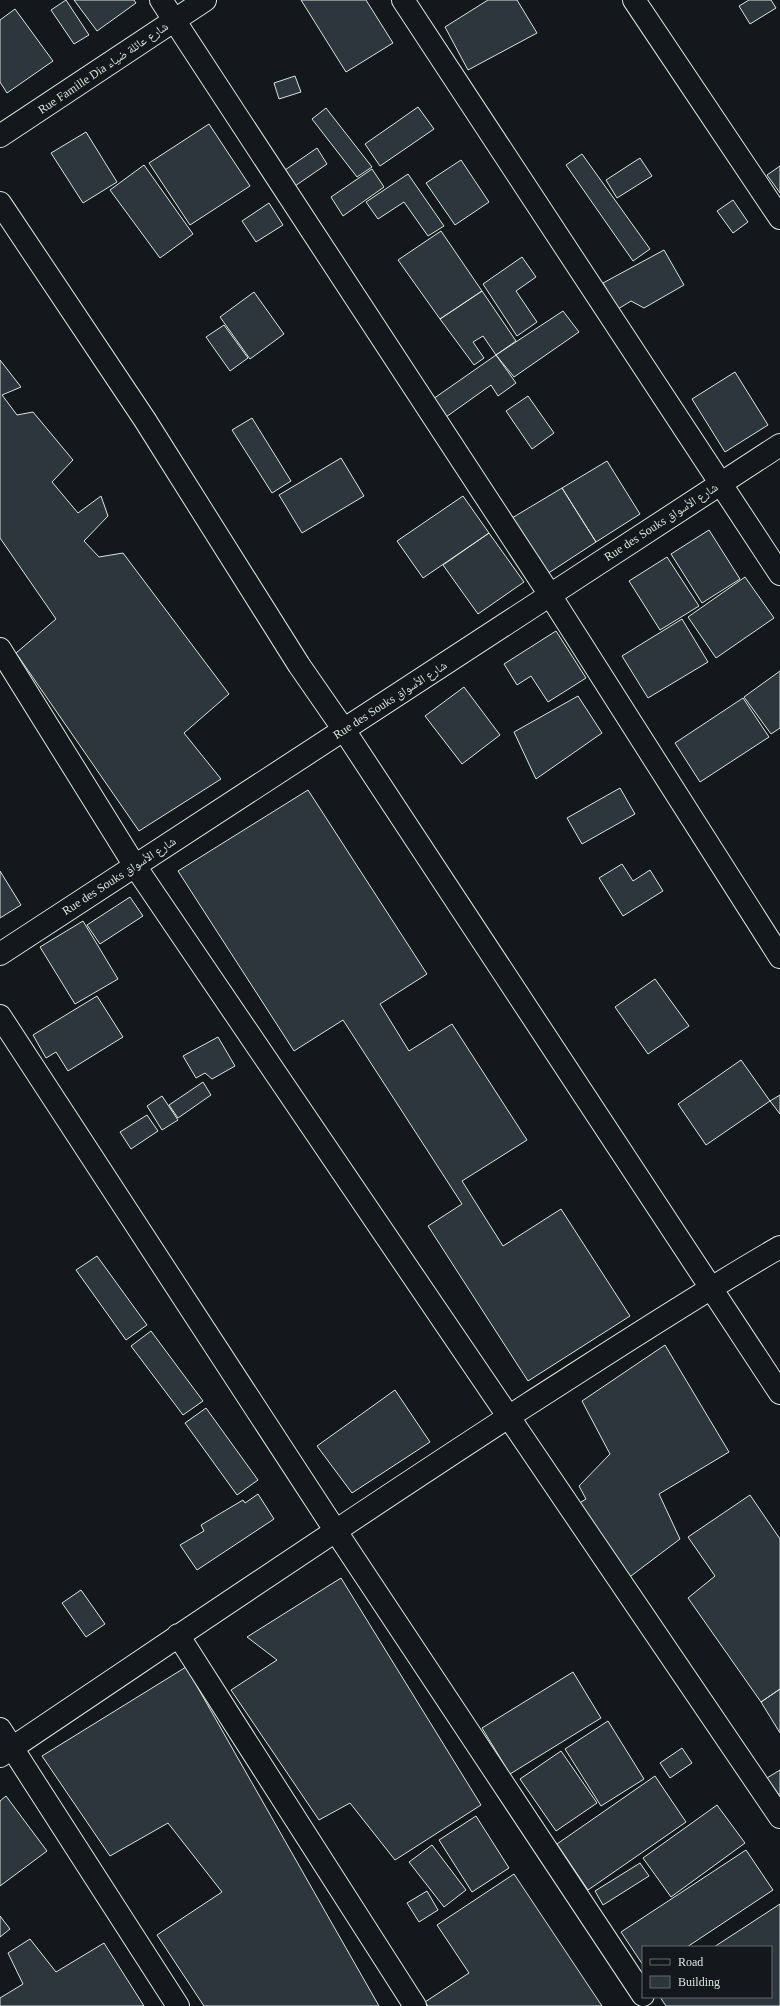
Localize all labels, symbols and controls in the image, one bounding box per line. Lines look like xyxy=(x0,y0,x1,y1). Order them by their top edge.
street label: Rue Famille Dia شارع عائلة ضياء xyxy=(35,19,171,118)
street label: Rue des Souks شارع الأسواق xyxy=(602,480,721,565)
street label: Rue des Souks شارع الأسواق xyxy=(331,658,450,743)
street label: Rue des Souks شارع الأسواق xyxy=(60,834,179,919)
legend xyxy=(642,1946,772,1998)
text: Road xyxy=(678,1955,703,1969)
text: Building xyxy=(678,1975,720,1989)

